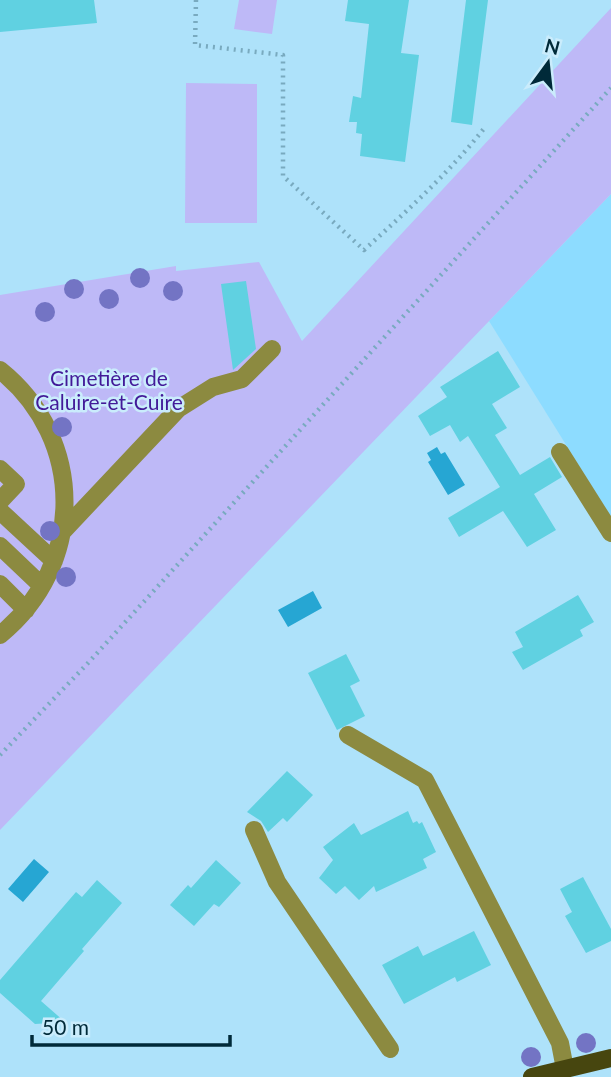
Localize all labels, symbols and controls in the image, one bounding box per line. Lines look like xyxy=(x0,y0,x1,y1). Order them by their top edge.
north arrow xyxy=(513,28,583,98)
text: N xyxy=(542,33,563,59)
park label: Cimetière de Caluire-et-Cuire xyxy=(35,365,183,414)
scale bar xyxy=(32,1004,229,1048)
text: 50 m xyxy=(42,1014,89,1039)

